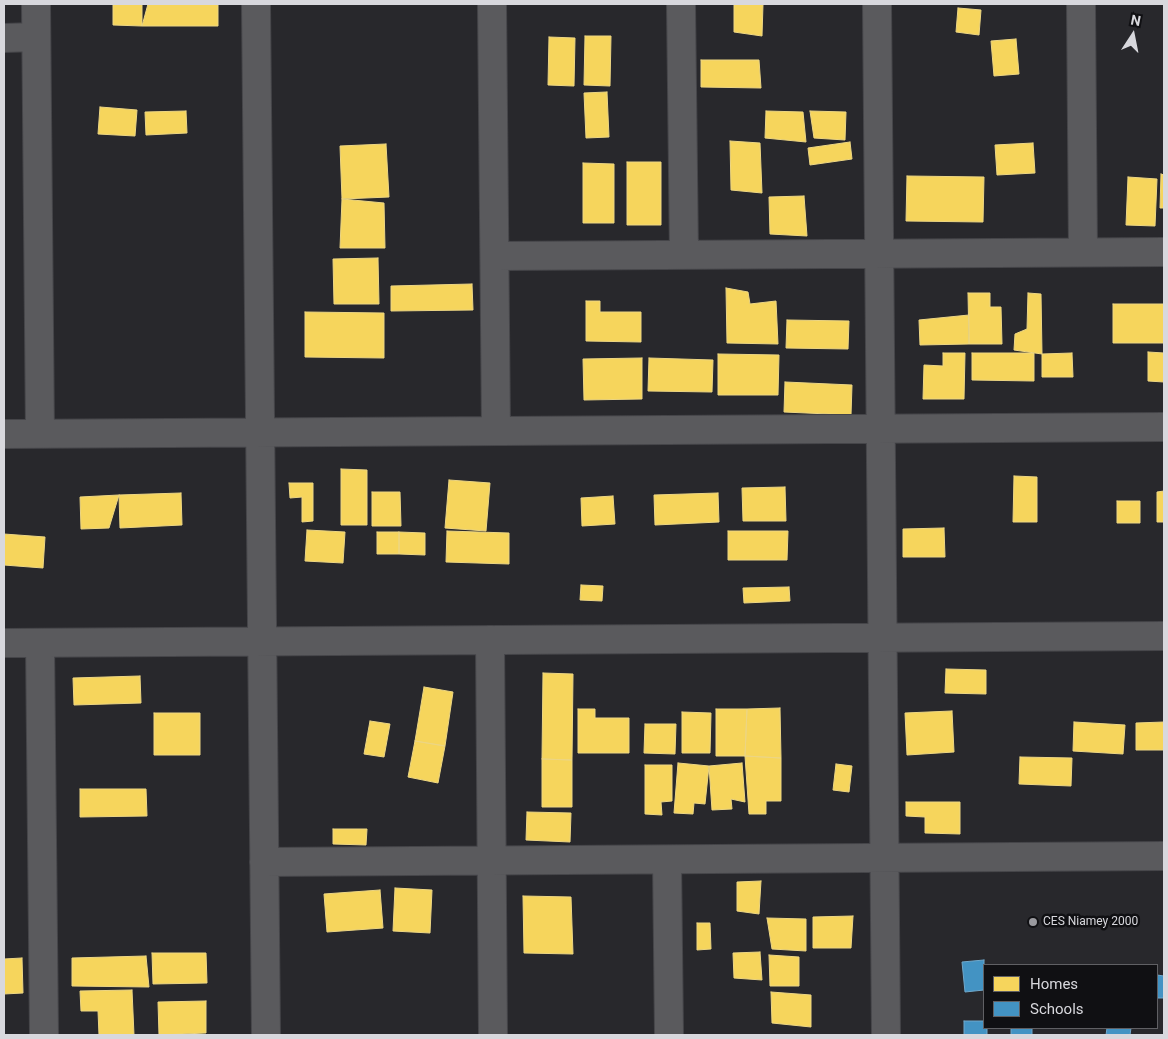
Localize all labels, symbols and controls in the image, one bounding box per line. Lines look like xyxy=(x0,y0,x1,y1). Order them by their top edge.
north arrow xyxy=(1108,10,1158,60)
text: N xyxy=(1129,11,1142,29)
place label: CES Niamey 2000 xyxy=(1043,915,1138,929)
marker: CES Niamey 2000 xyxy=(1027,916,1039,928)
legend xyxy=(983,964,1158,1029)
text: Homes xyxy=(1030,975,1078,993)
text: Schools xyxy=(1030,1000,1084,1018)

